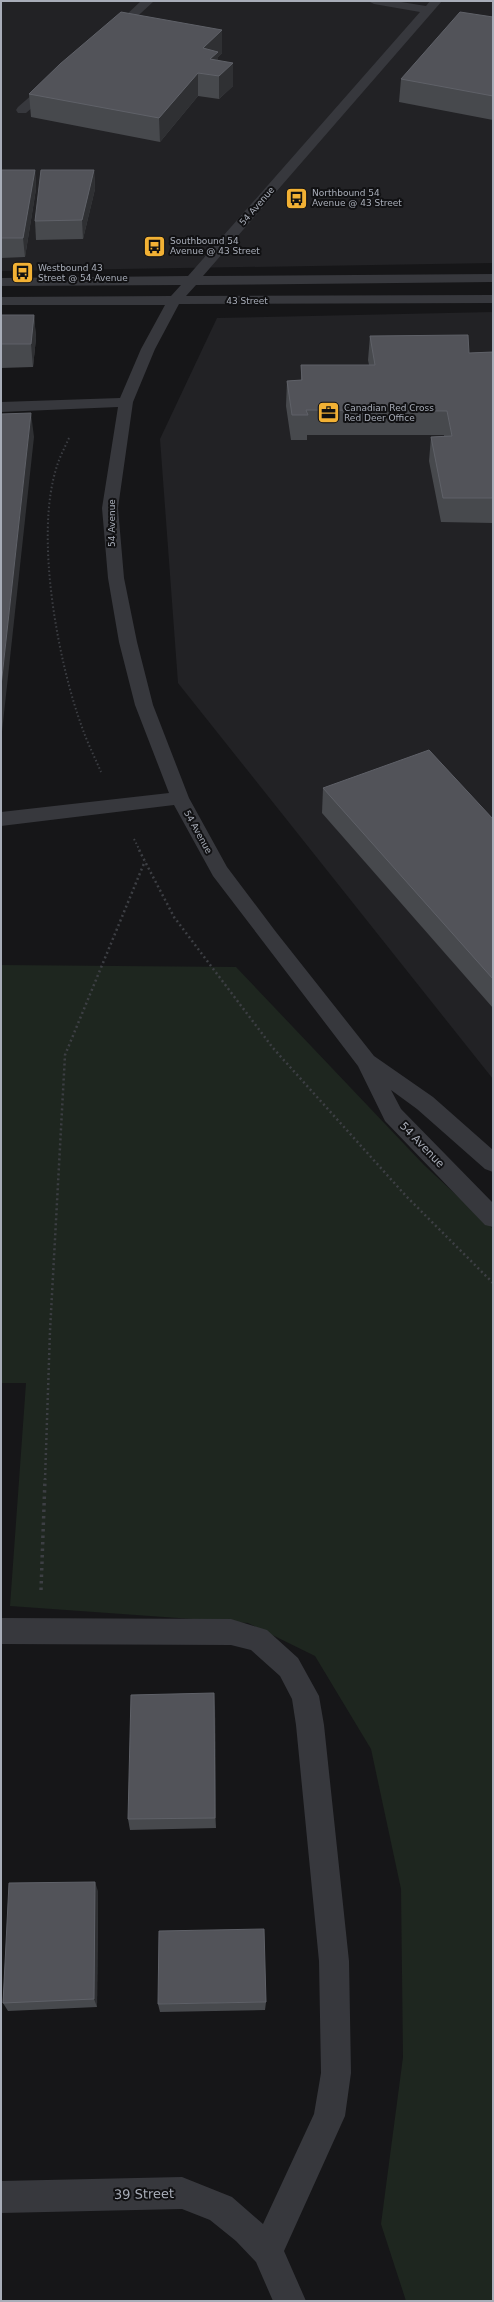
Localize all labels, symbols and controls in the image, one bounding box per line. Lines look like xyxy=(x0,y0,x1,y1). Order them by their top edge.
street label: 54 Avenue xyxy=(238,184,277,227)
bus stop icon: Northbound 54 Avenue @ 43 Street xyxy=(284,185,310,211)
place label: Northbound 54 Avenue @ 43 Street xyxy=(312,188,402,208)
bus stop icon: Southbound 54 Avenue @ 43 Street xyxy=(141,233,167,259)
place label: Southbound 54 Avenue @ 43 Street xyxy=(170,236,260,256)
bus stop icon: Westbound 43 Street @ 54 Avenue xyxy=(9,260,35,286)
place label: Westbound 43 Street @ 54 Avenue xyxy=(38,263,128,283)
street label: 43 Street xyxy=(226,296,268,306)
office icon: Canadian Red Cross Red Deer Office xyxy=(316,400,342,426)
place label: Canadian Red Cross Red Deer Office xyxy=(344,403,434,423)
street label: 54 Avenue xyxy=(107,499,117,547)
street label: 54 Avenue xyxy=(182,809,214,856)
street label: 54 Avenue xyxy=(397,1119,447,1171)
street label: 39 Street xyxy=(114,2186,174,2202)

